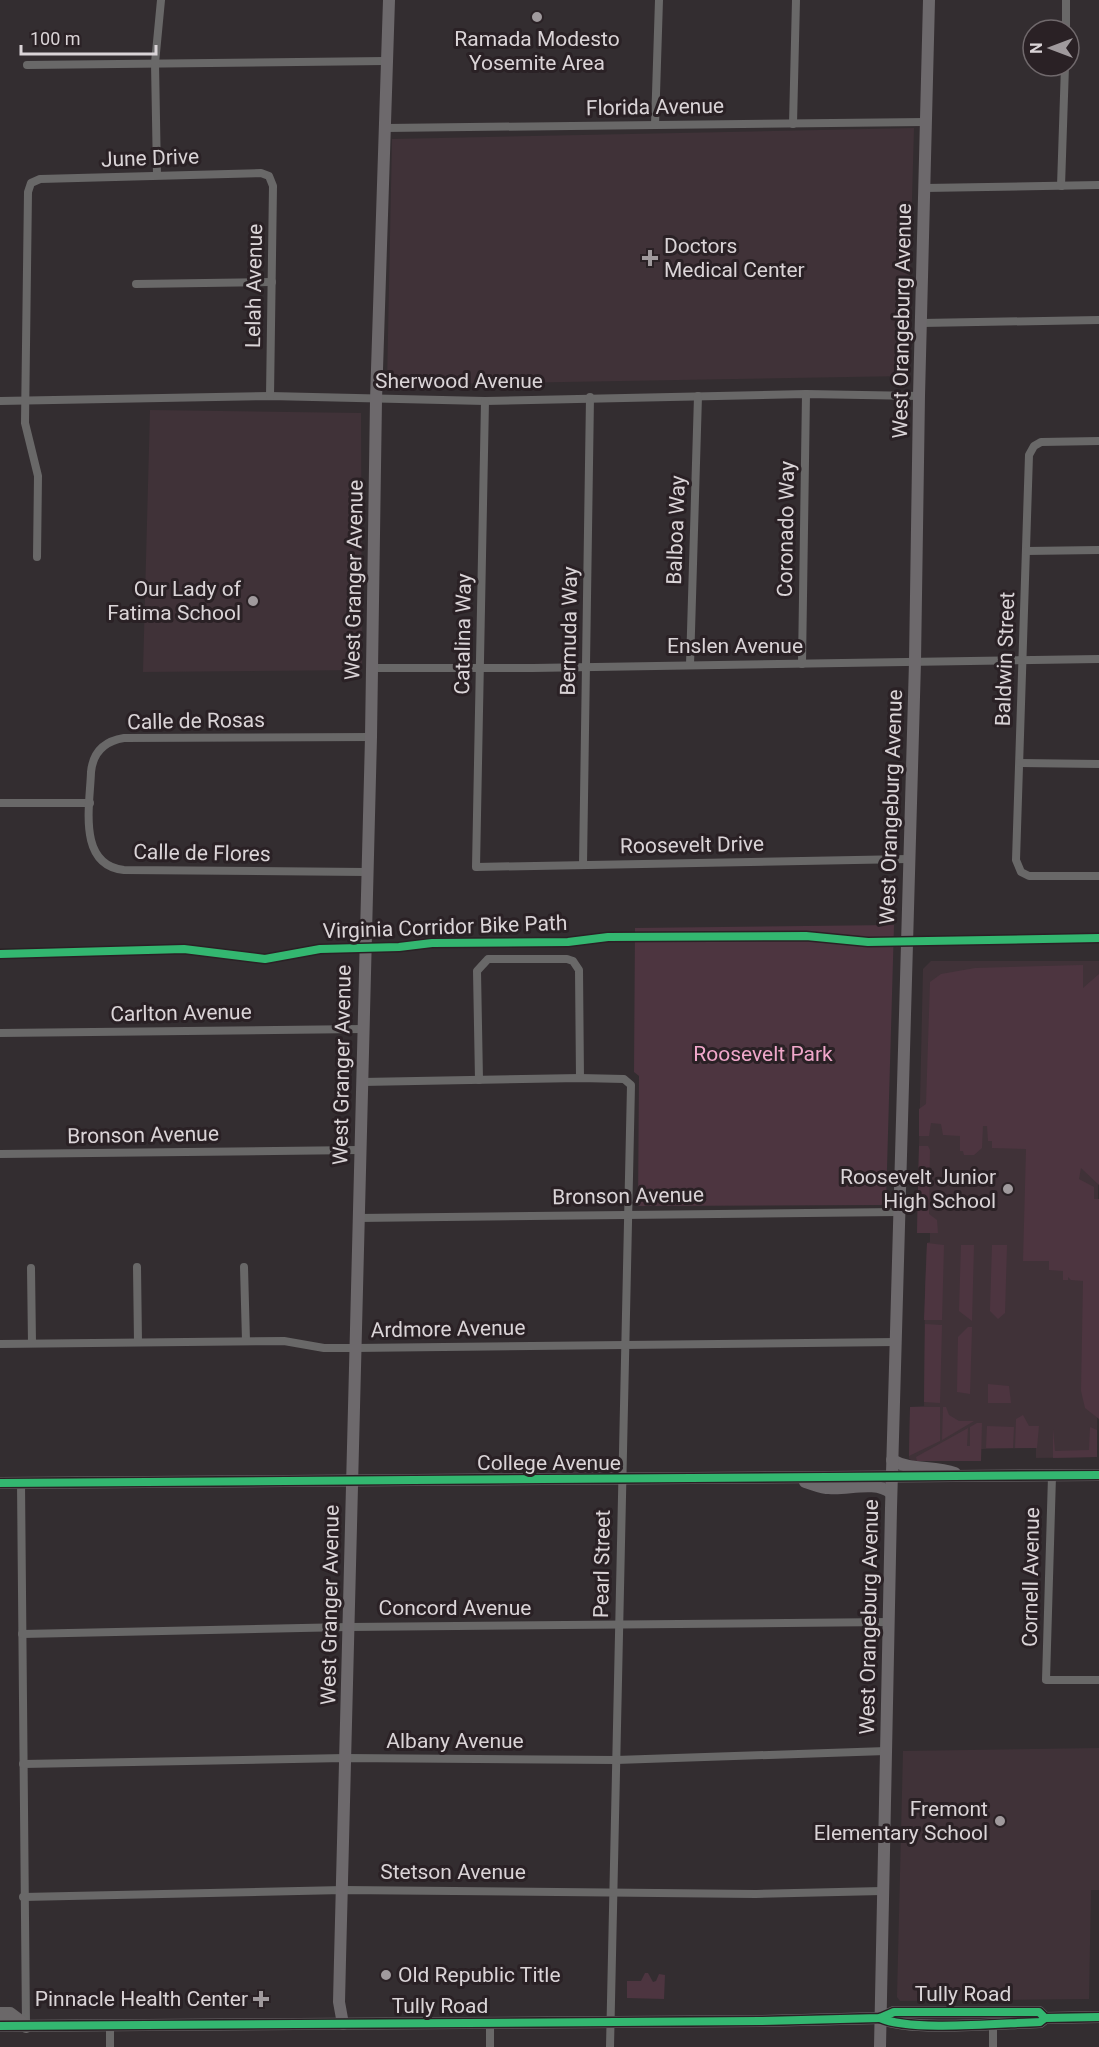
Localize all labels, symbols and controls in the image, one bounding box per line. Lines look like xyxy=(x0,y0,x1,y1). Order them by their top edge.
marker: Ramada Modesto Yosemite Area xyxy=(530,10,544,24)
scale bar xyxy=(21,18,156,56)
north arrow xyxy=(1021,18,1081,78)
place label: Ramada Modesto Yosemite Area xyxy=(454,27,620,75)
text: 100 m xyxy=(30,28,81,49)
text: N xyxy=(1027,42,1046,54)
street label: Florida Avenue xyxy=(586,94,724,120)
street label: June Drive xyxy=(100,144,200,172)
street label: West Orangeburg Avenue xyxy=(888,203,916,439)
street label: Lelah Avenue xyxy=(241,224,267,348)
place label: Doctors Medical Center xyxy=(664,234,805,282)
marker: Doctors Medical Center xyxy=(641,249,659,267)
street label: Sherwood Avenue xyxy=(375,369,543,393)
street label: Coronado Way xyxy=(773,461,799,597)
street label: Balboa Way xyxy=(662,475,690,585)
street label: West Granger Avenue xyxy=(340,480,368,680)
street label: Bermuda Way xyxy=(556,566,582,696)
street label: Catalina Way xyxy=(450,573,476,695)
place label: Our Lady of Fatima School xyxy=(107,577,242,625)
street label: Baldwin Street xyxy=(991,591,1019,727)
marker: Our Lady of Fatima School xyxy=(246,594,260,608)
street label: Enslen Avenue xyxy=(667,634,803,658)
street label: West Orangeburg Avenue xyxy=(875,689,907,925)
street label: Calle de Rosas xyxy=(127,708,265,734)
street label: Roosevelt Drive xyxy=(620,832,764,858)
street label: Calle de Flores xyxy=(133,840,271,866)
street label: Virginia Corridor Bike Path xyxy=(322,911,568,943)
street label: West Granger Avenue xyxy=(328,965,356,1165)
street label: Carlton Avenue xyxy=(110,1000,252,1026)
park label: Roosevelt Park xyxy=(693,1042,833,1066)
street label: Bronson Avenue xyxy=(67,1122,219,1148)
place label: Roosevelt Junior High School xyxy=(840,1165,996,1213)
marker: Roosevelt Junior High School xyxy=(1001,1182,1015,1196)
street label: Bronson Avenue xyxy=(552,1183,704,1209)
street label: Ardmore Avenue xyxy=(370,1316,526,1342)
street label: College Avenue xyxy=(477,1451,621,1475)
street label: West Orangeburg Avenue xyxy=(855,1499,883,1735)
street label: West Granger Avenue xyxy=(316,1505,344,1705)
street label: Cornell Avenue xyxy=(1018,1507,1044,1647)
street label: Pearl Street xyxy=(589,1509,615,1618)
street label: Concord Avenue xyxy=(379,1596,531,1620)
street label: Albany Avenue xyxy=(386,1729,524,1753)
place label: Fremont Elementary School xyxy=(814,1797,988,1845)
marker: Fremont Elementary School xyxy=(993,1814,1007,1828)
street label: Stetson Avenue xyxy=(380,1860,526,1884)
place label: Old Republic Title xyxy=(398,1963,561,1987)
marker: Old Republic Title xyxy=(379,1968,393,1982)
street label: Tully Road xyxy=(915,1982,1011,2006)
place label: Pinnacle Health Center xyxy=(35,1987,248,2011)
marker: Pinnacle Health Center xyxy=(252,1990,270,2008)
street label: Tully Road xyxy=(392,1994,488,2018)

